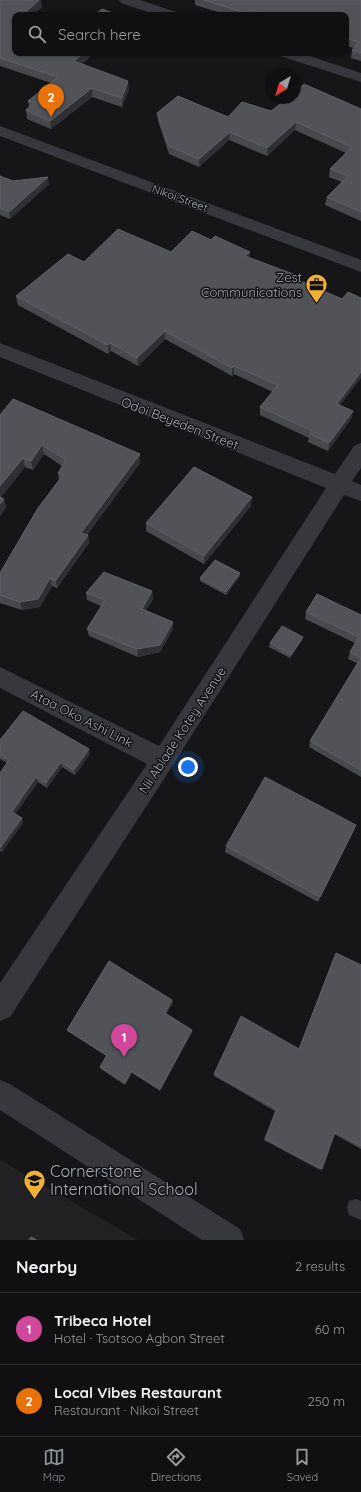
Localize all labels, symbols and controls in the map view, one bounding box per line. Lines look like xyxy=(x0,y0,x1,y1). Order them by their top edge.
search box xyxy=(12,12,349,56)
icon: search xyxy=(26,23,48,45)
text: Search here xyxy=(58,25,141,44)
north arrow xyxy=(265,68,301,104)
pin: 2 xyxy=(38,84,64,117)
street label: Nikoi Street xyxy=(150,181,210,215)
place label: Zest Communications xyxy=(201,269,302,300)
office icon: Zest Communications xyxy=(304,271,330,304)
street label: Odoi Beyeden Street xyxy=(119,393,241,453)
street label: Nii Ablade Kotey Avenue xyxy=(135,664,229,796)
street label: Ataa Oko Ashi Link xyxy=(28,685,136,751)
your location xyxy=(178,757,198,777)
pin: 1 xyxy=(111,1024,137,1057)
place label: Cornerstone International School xyxy=(50,1161,198,1199)
school or university icon: Cornerstone International School xyxy=(22,1167,48,1200)
text: Nearby xyxy=(16,1256,77,1277)
text: 2 results xyxy=(295,1258,345,1274)
text: Tribeca Hotel xyxy=(54,1311,151,1330)
text: 1 xyxy=(26,1321,32,1337)
text: 60 m xyxy=(315,1321,345,1337)
text: Hotel · Tsotsoo Agbon Street xyxy=(54,1330,225,1346)
text: Local Vibes Restaurant xyxy=(54,1383,222,1402)
text: 2 xyxy=(25,1393,33,1409)
text: 250 m xyxy=(308,1393,345,1409)
text: Restaurant · Nikoi Street xyxy=(54,1402,199,1418)
tab: Map xyxy=(43,1446,65,1484)
tab: Directions xyxy=(151,1446,201,1484)
tab: Saved xyxy=(287,1446,318,1484)

